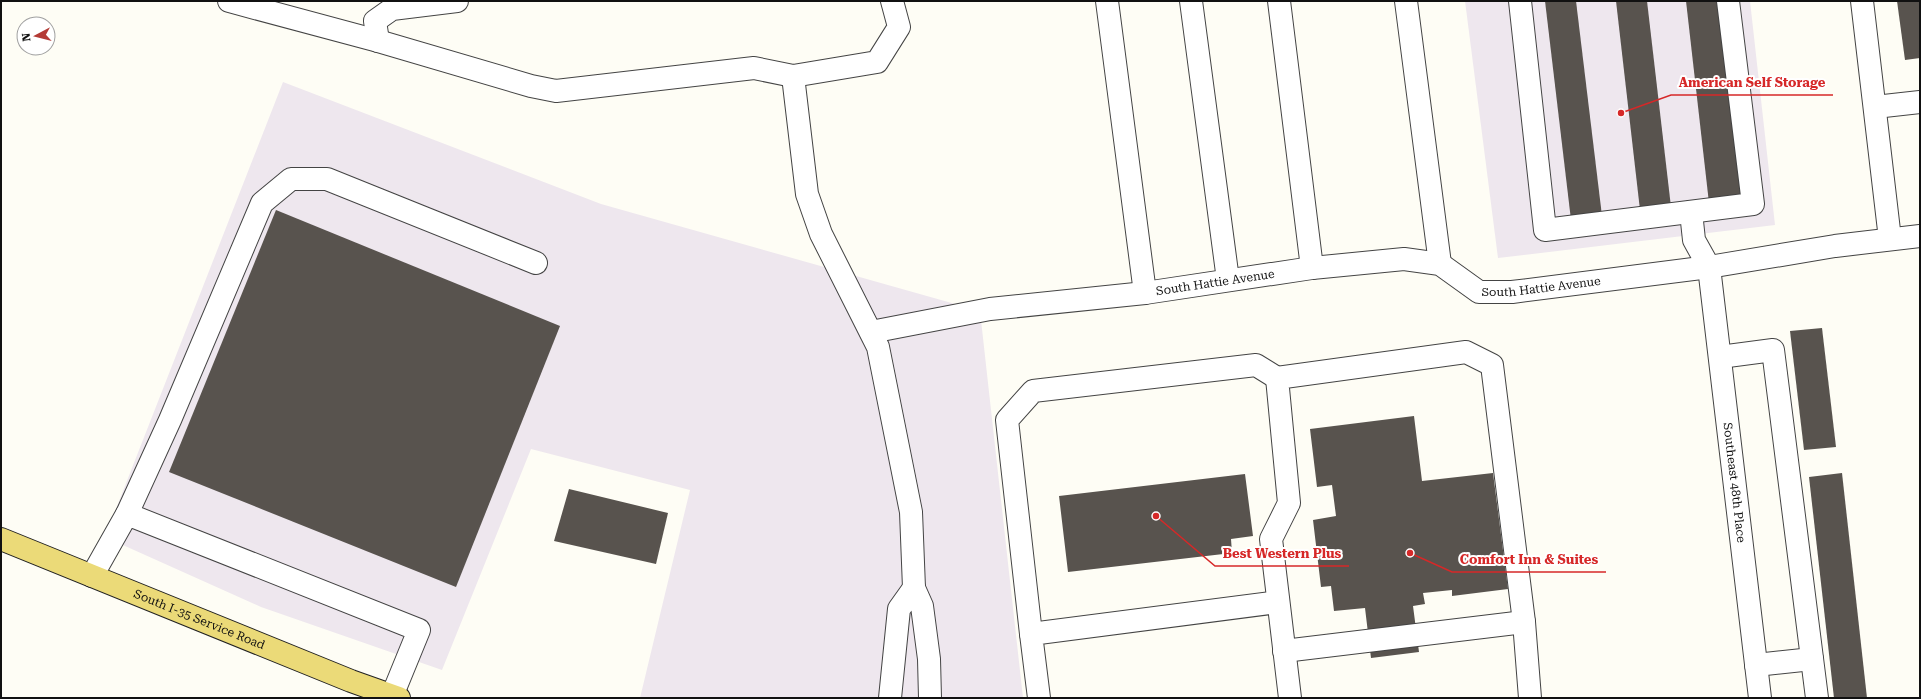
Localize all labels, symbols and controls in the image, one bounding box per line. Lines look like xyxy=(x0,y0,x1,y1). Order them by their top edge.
north arrow xyxy=(16,16,56,56)
text: N xyxy=(20,32,34,42)
callout: American Self Storage xyxy=(1671,70,1833,95)
text: American Self Storage xyxy=(1679,75,1826,90)
street label: South Hattie Avenue xyxy=(1155,267,1276,298)
street label: South Hattie Avenue xyxy=(1481,274,1602,299)
street label: Southeast 48th Place xyxy=(1720,422,1749,544)
callout: Best Western Plus xyxy=(1215,541,1349,566)
text: Best Western Plus xyxy=(1223,546,1342,561)
callout: Comfort Inn & Suites xyxy=(1452,547,1606,572)
text: Comfort Inn & Suites xyxy=(1460,552,1598,567)
street label: South I-35 Service Road xyxy=(132,587,267,652)

